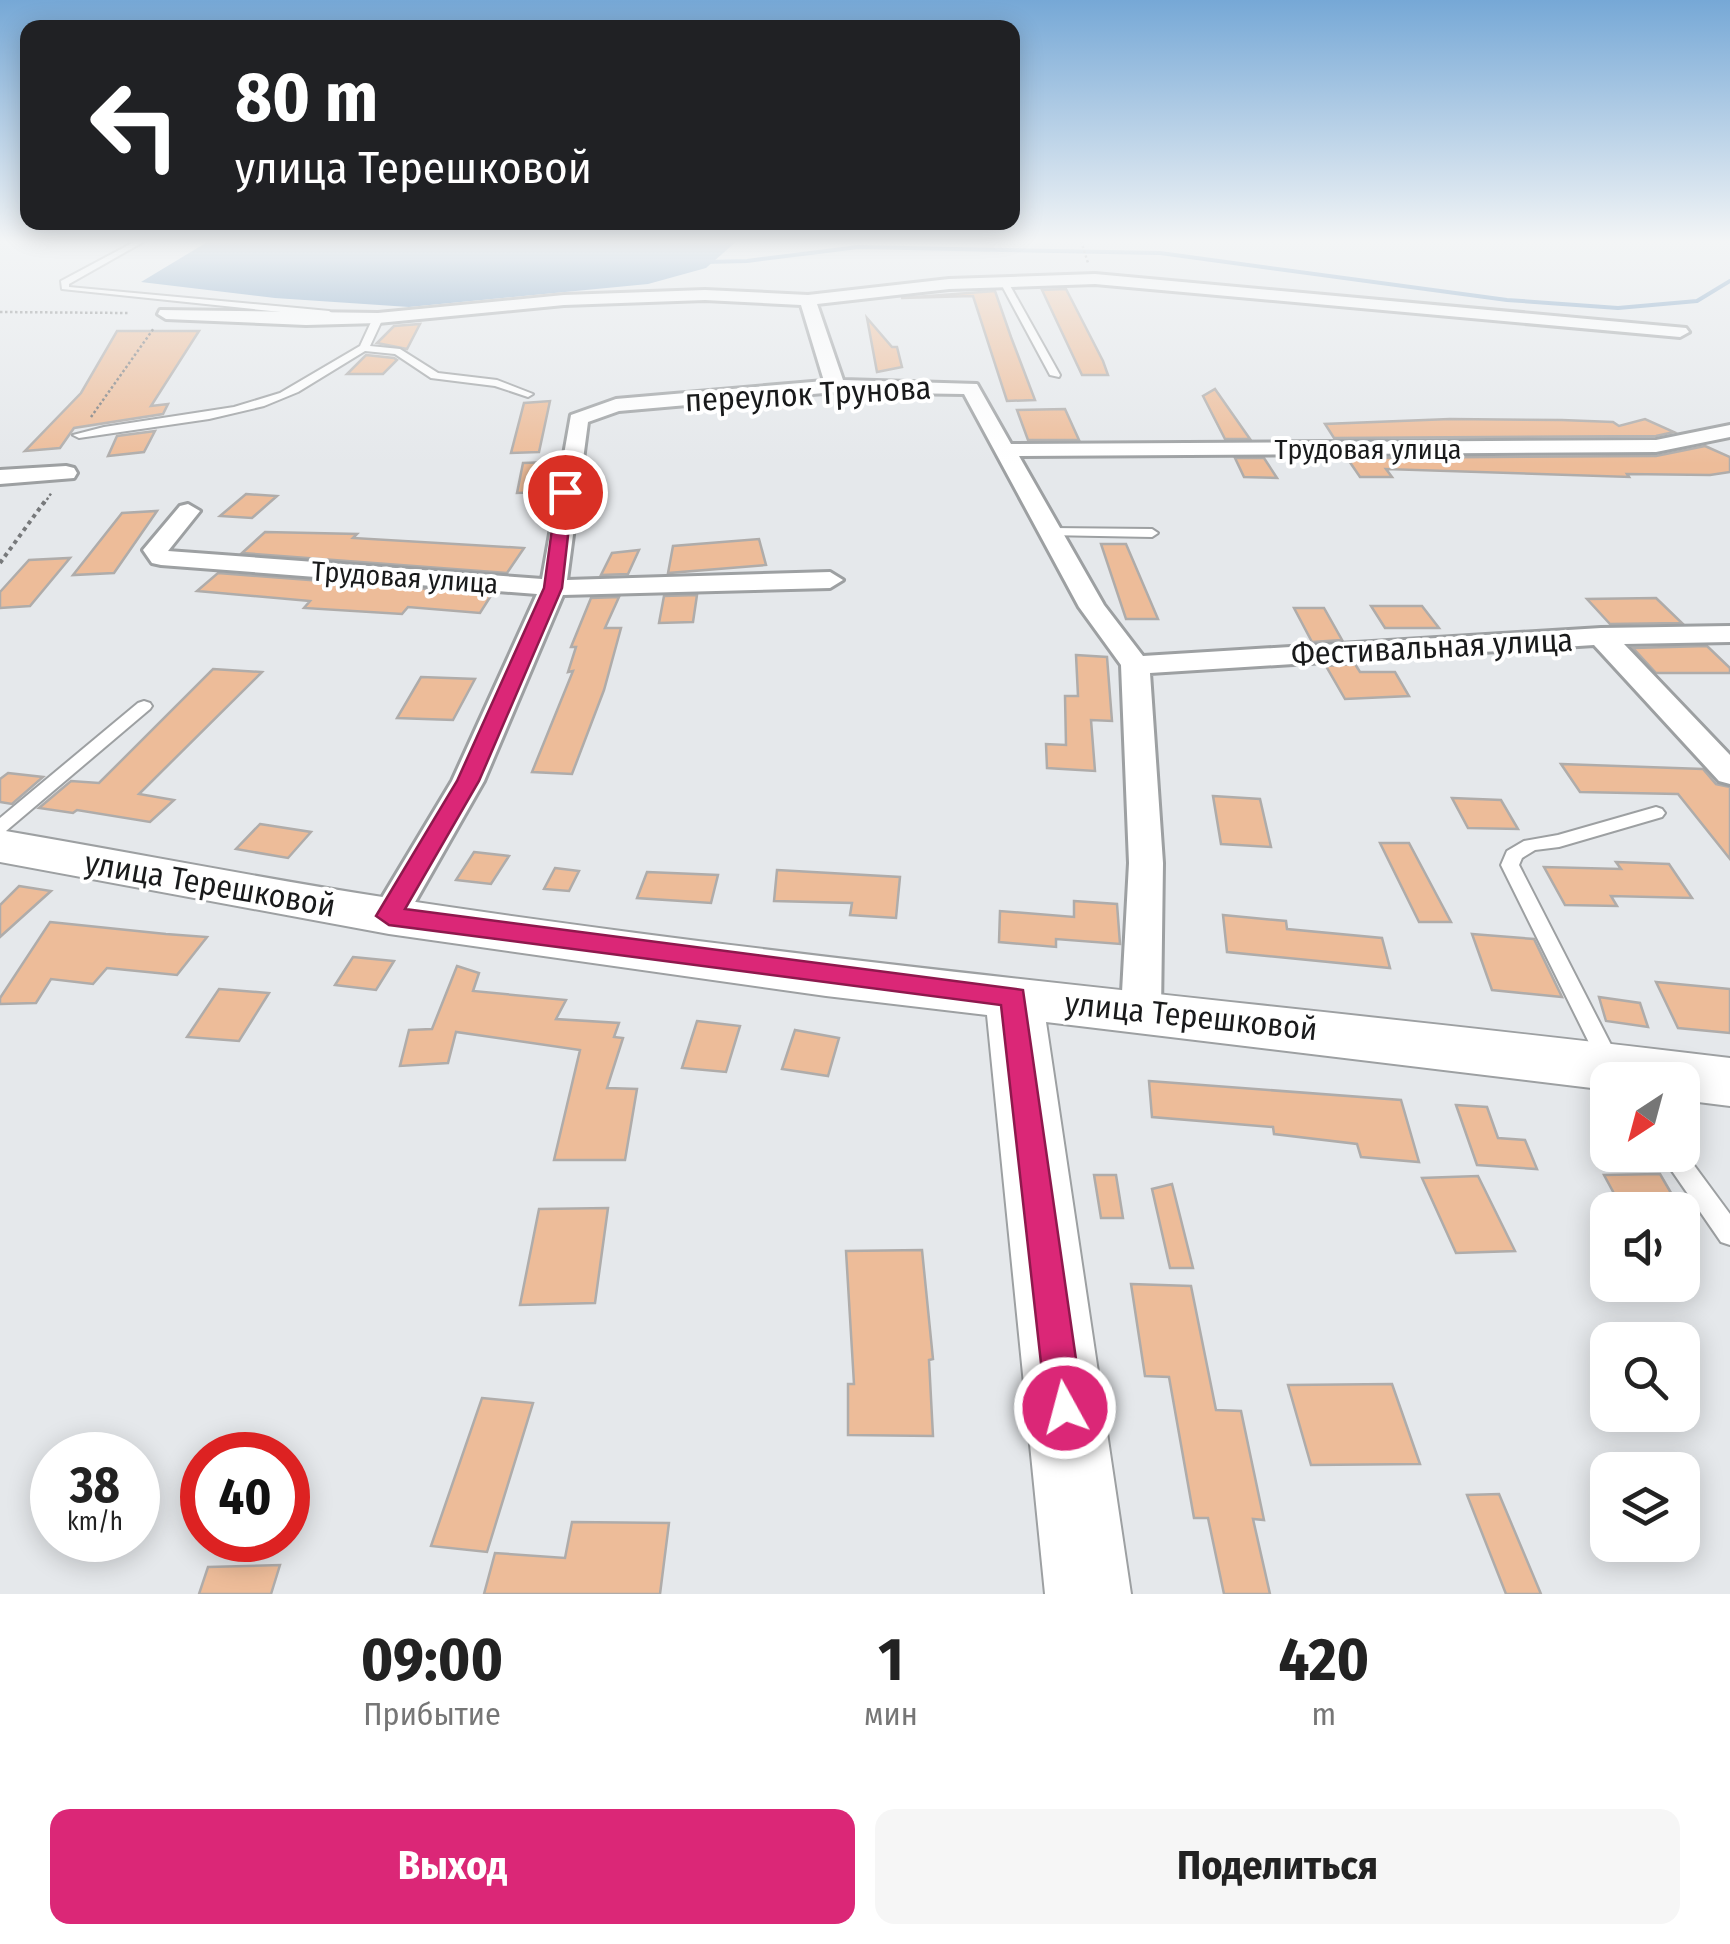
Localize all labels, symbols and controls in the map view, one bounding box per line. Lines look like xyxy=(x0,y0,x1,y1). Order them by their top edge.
text: 80 m xyxy=(235,56,378,140)
icon: left xyxy=(70,60,200,190)
text: улица Терешковой xyxy=(235,141,592,195)
street label: переулок Трунова xyxy=(684,369,932,419)
street label: Трудовая улица xyxy=(1275,433,1461,466)
pin xyxy=(523,450,608,535)
icon: arrive xyxy=(538,465,593,520)
street label: Трудовая улица xyxy=(311,555,499,600)
street label: Фестивальная улица xyxy=(1290,621,1574,673)
street label: улица Терешковой xyxy=(82,843,338,925)
street label: улица Терешковой xyxy=(1063,984,1319,1048)
north arrow xyxy=(1590,1062,1700,1172)
map controls xyxy=(1590,1062,1700,1562)
button: sound xyxy=(1590,1192,1700,1302)
button: search xyxy=(1590,1322,1700,1432)
position arrow xyxy=(1013,1356,1117,1460)
speed limit sign: 40 xyxy=(180,1432,310,1562)
button: layers xyxy=(1590,1452,1700,1562)
text: 38 xyxy=(70,1455,120,1515)
text: km/h xyxy=(67,1507,123,1537)
text: 09:00 xyxy=(361,1624,503,1696)
text: 1 xyxy=(878,1624,904,1696)
text: 420 xyxy=(1279,1624,1369,1696)
text: Прибытие xyxy=(363,1695,501,1733)
text: мин xyxy=(864,1695,918,1733)
text: m xyxy=(1312,1695,1336,1733)
button: Выход xyxy=(50,1809,855,1924)
button: Поделиться xyxy=(875,1809,1680,1924)

